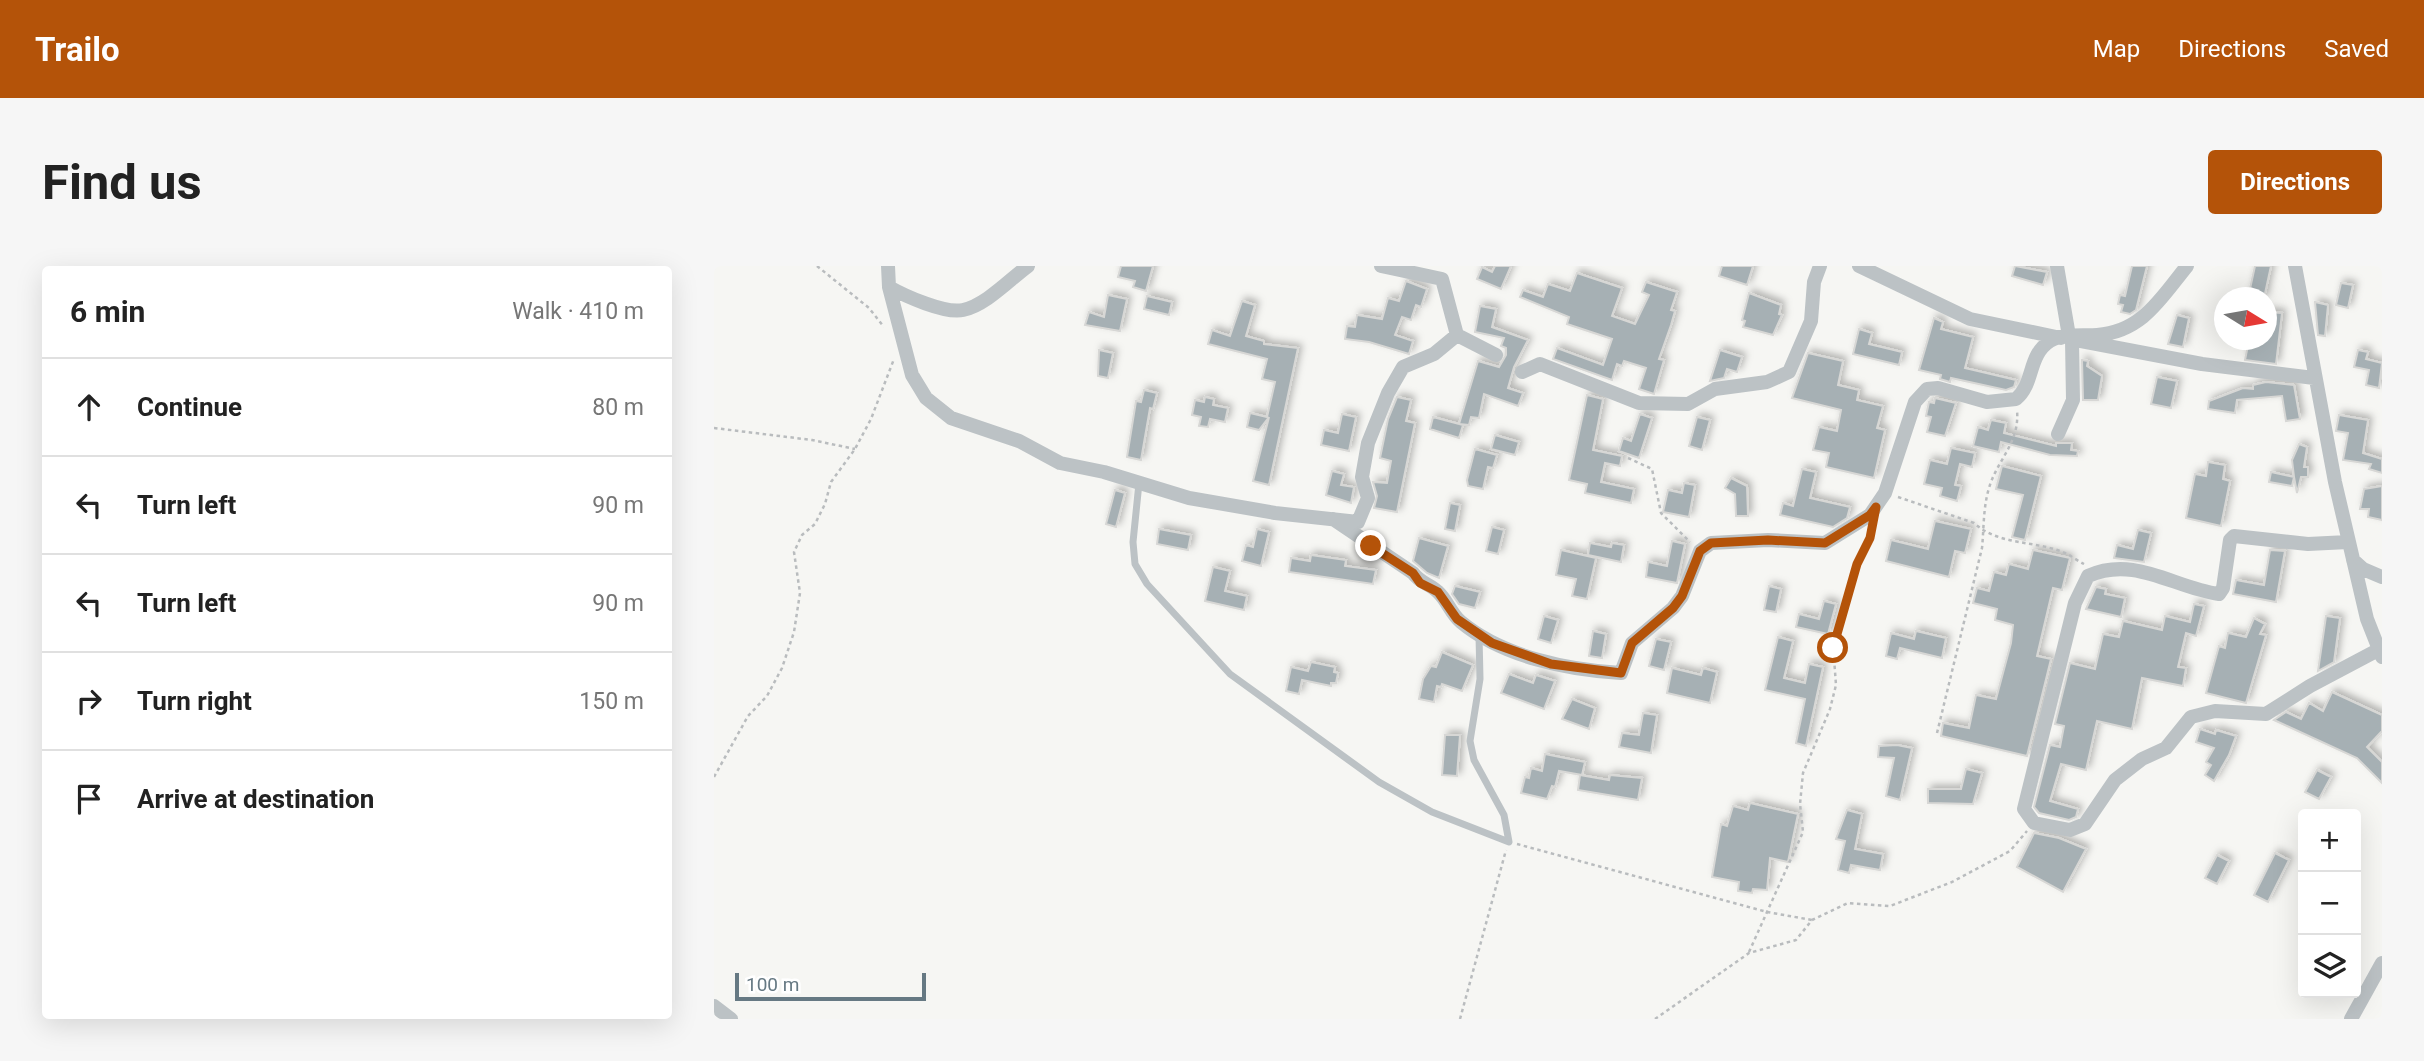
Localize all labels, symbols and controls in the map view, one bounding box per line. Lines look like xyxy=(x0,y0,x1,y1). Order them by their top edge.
text: Trailo xyxy=(35,30,120,69)
text: Map xyxy=(2093,35,2140,63)
text: Directions xyxy=(2178,35,2286,63)
text: Saved xyxy=(2324,35,2389,63)
button: Directions xyxy=(2208,150,2382,214)
text: Find us xyxy=(42,154,202,211)
north arrow xyxy=(2214,287,2277,350)
text: 6 min xyxy=(70,294,145,329)
text: Walk · 410 m xyxy=(512,298,644,325)
icon: ahead xyxy=(70,388,108,426)
text: Continue xyxy=(137,392,242,422)
text: 80 m xyxy=(592,394,644,421)
icon: left xyxy=(70,486,108,524)
text: Turn left xyxy=(137,490,236,520)
text: 90 m xyxy=(592,492,644,519)
route end xyxy=(1355,530,1386,561)
icon: left xyxy=(70,584,108,622)
text: Turn left xyxy=(137,588,236,618)
text: 90 m xyxy=(592,590,644,617)
route start xyxy=(1817,632,1848,663)
icon: right xyxy=(70,682,108,720)
text: Turn right xyxy=(137,686,252,716)
text: 150 m xyxy=(579,688,644,715)
icon: arrive xyxy=(70,780,108,818)
text: Arrive at destination xyxy=(137,784,374,814)
map controls xyxy=(2298,809,2361,998)
button: + xyxy=(2298,809,2361,872)
button: − xyxy=(2298,872,2361,935)
button: layers xyxy=(2298,935,2361,998)
scale bar xyxy=(735,970,926,1002)
text: 100 m xyxy=(746,973,799,996)

